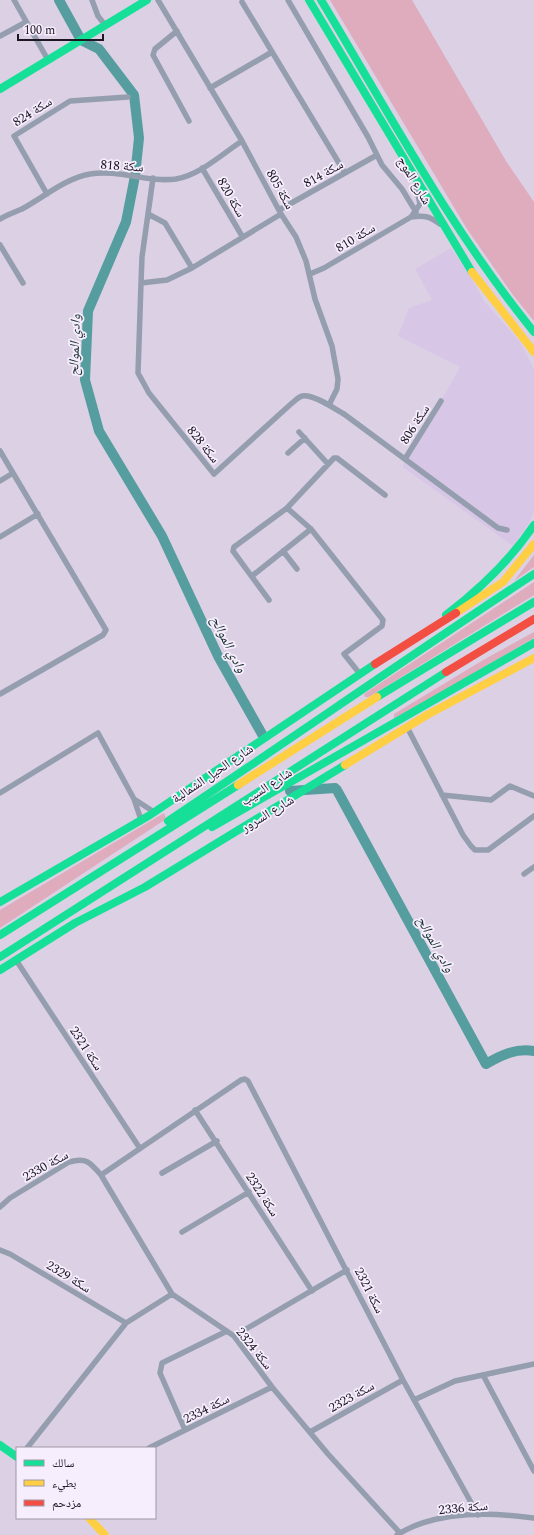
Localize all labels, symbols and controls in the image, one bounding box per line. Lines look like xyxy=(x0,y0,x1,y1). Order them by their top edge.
scale bar xyxy=(18,16,103,42)
text: 100 m xyxy=(24,21,55,40)
street label: سكة 824 xyxy=(9,92,56,132)
street label: شارع الموج xyxy=(392,152,437,209)
street label: سكة 818 xyxy=(100,155,144,177)
street label: سكة 814 xyxy=(300,155,347,193)
street label: سكة 805 xyxy=(261,166,299,213)
street label: سكة 820 xyxy=(212,174,251,221)
street label: سكة 810 xyxy=(332,218,379,258)
water label: وادي الموالح xyxy=(63,313,87,376)
street label: سكة 806 xyxy=(395,401,435,448)
street label: سكة 828 xyxy=(182,422,225,468)
water label: وادي الموالح xyxy=(205,612,252,677)
street label: شارع الحيل الشمالية xyxy=(168,739,257,809)
street label: شارع السيب xyxy=(237,763,296,811)
street label: شارع السرور xyxy=(236,790,298,838)
water label: وادي الموالح xyxy=(411,912,460,977)
street label: سكة 2321 xyxy=(64,1022,108,1075)
street label: سكة 2330 xyxy=(19,1145,72,1187)
street label: سكة 2322 xyxy=(240,1168,284,1221)
street label: سكة 2329 xyxy=(42,1255,95,1298)
street label: سكة 2321 xyxy=(349,1264,389,1317)
street label: سكة 2324 xyxy=(231,1323,278,1374)
street label: سكة 2323 xyxy=(325,1376,378,1418)
street label: سكة 2334 xyxy=(180,1389,233,1429)
legend xyxy=(16,1447,156,1519)
text: سالك xyxy=(52,1454,74,1473)
text: بطيء xyxy=(52,1474,76,1493)
text: مزدحم xyxy=(52,1494,81,1513)
street label: سكة 2336 xyxy=(437,1496,489,1520)

